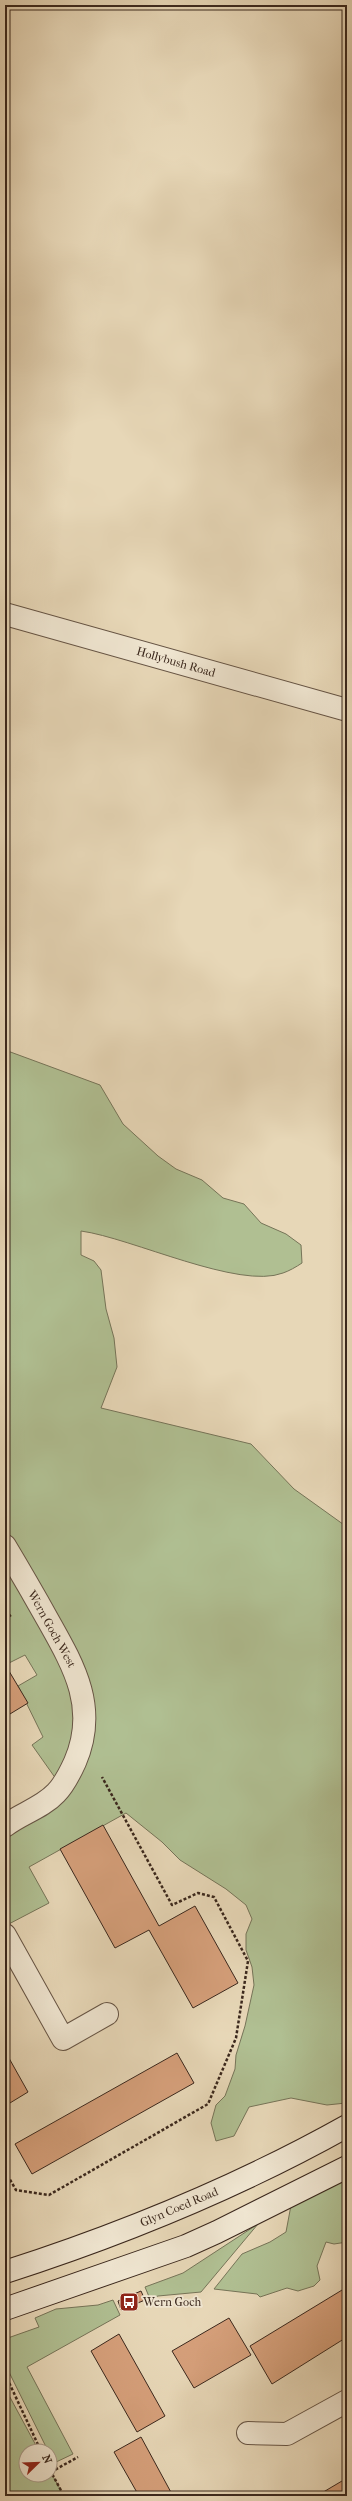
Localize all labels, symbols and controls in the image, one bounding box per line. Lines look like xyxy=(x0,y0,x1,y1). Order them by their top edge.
street label: Hollybush Road xyxy=(135,644,218,680)
street label: Wern Goch West xyxy=(24,1587,79,1671)
street label: Glyn Coed Road xyxy=(138,2184,221,2230)
bus stop icon: Wern Goch xyxy=(118,2291,140,2313)
place label: Wern Goch xyxy=(142,2295,201,2309)
north arrow xyxy=(18,2443,58,2483)
text: N xyxy=(39,2453,55,2466)

